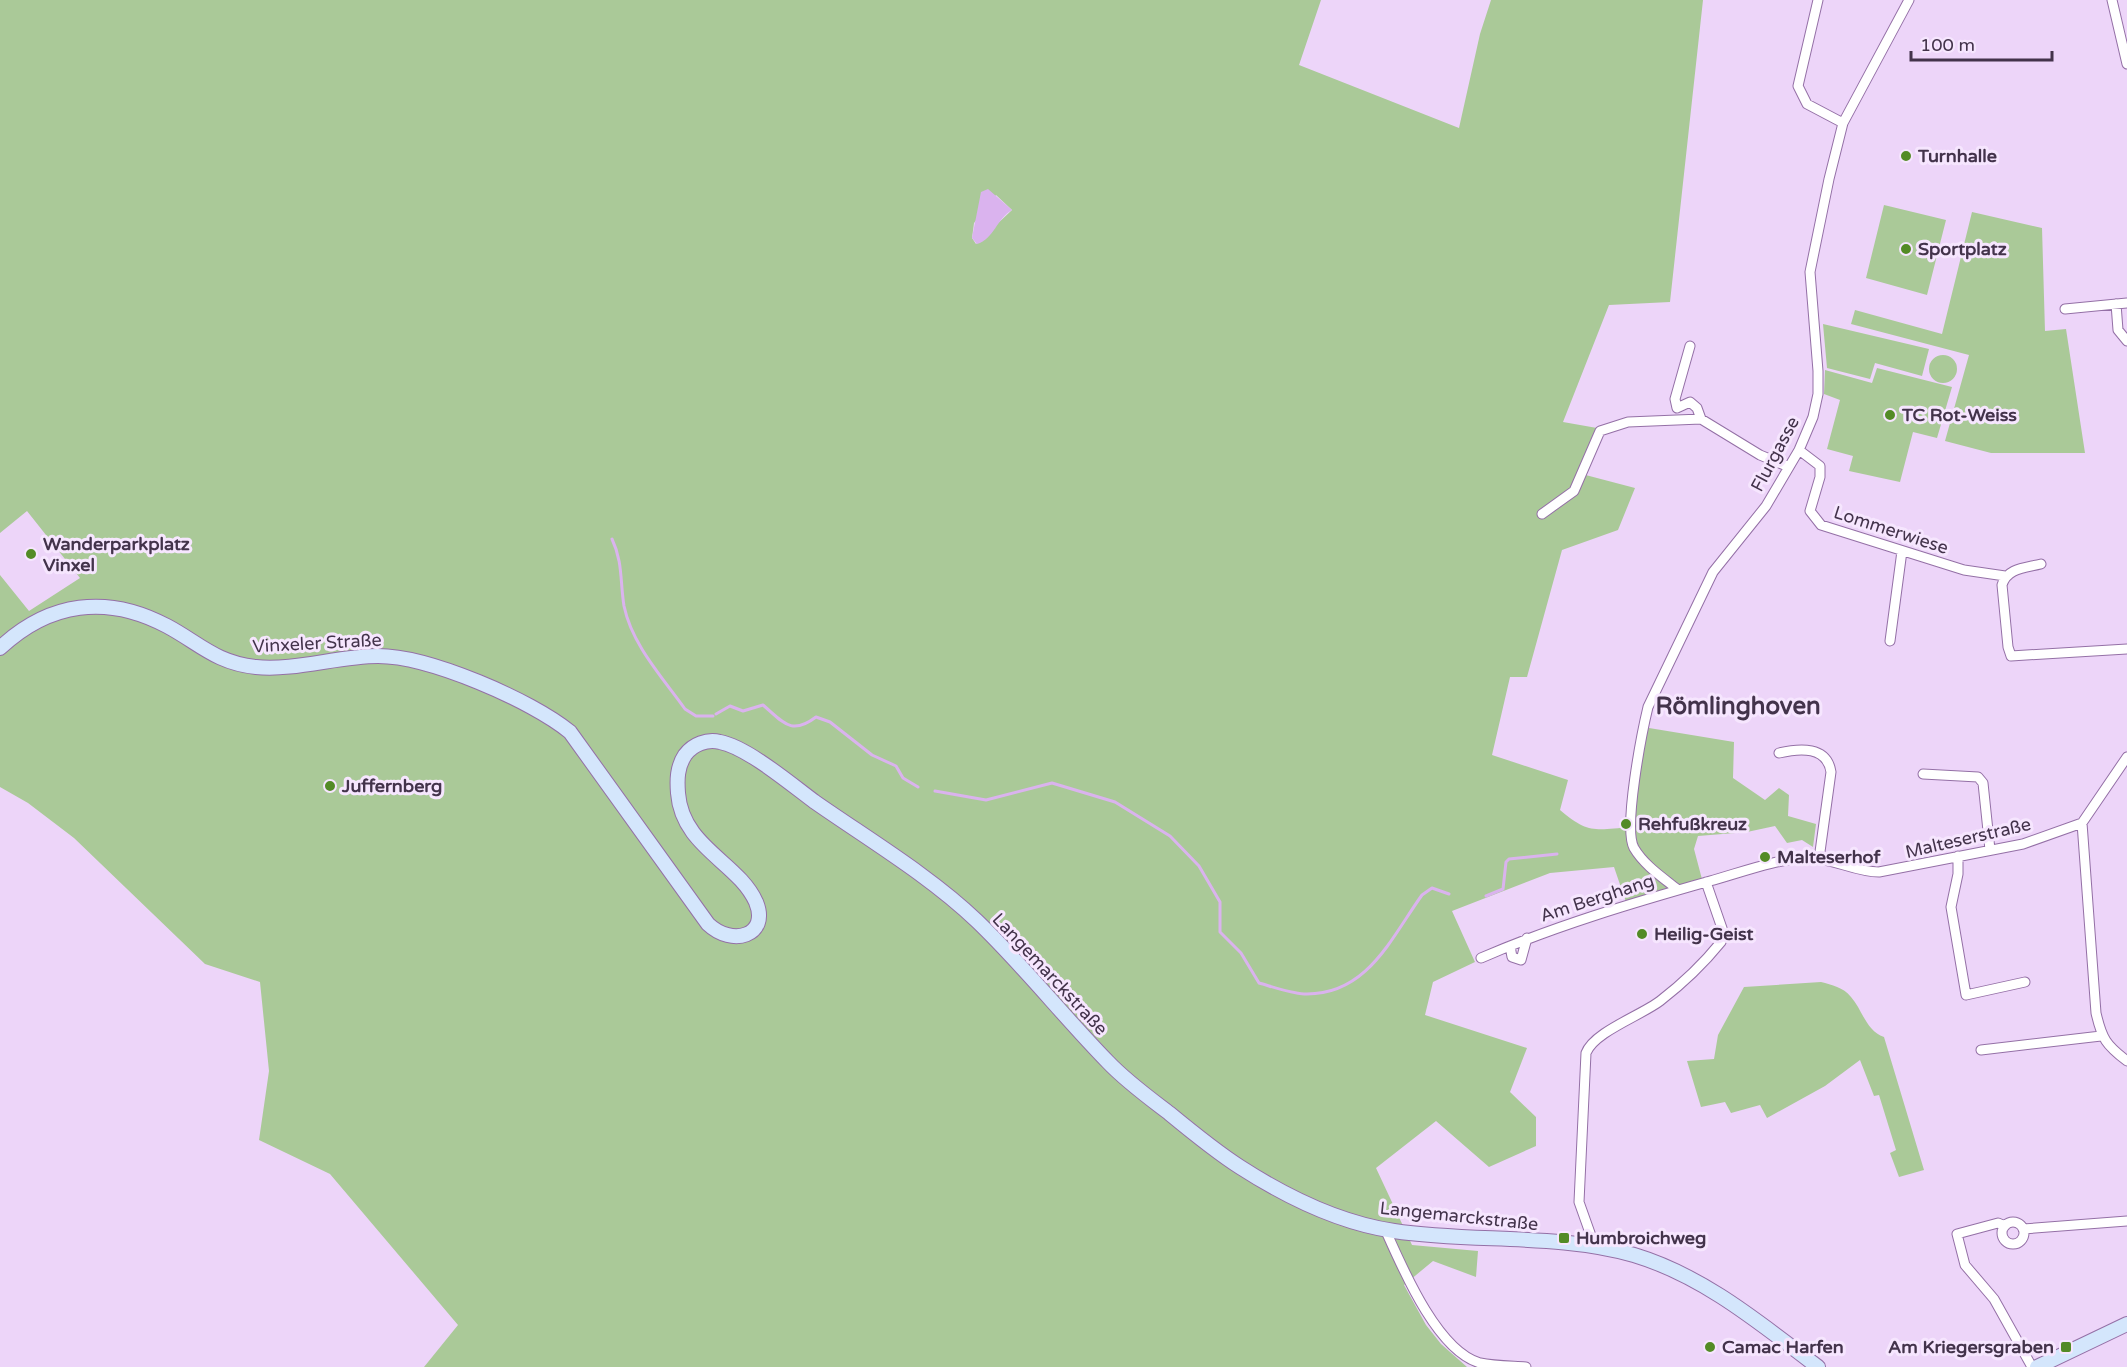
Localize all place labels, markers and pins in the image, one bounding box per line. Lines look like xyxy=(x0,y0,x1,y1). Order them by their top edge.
place label: Turnhalle xyxy=(1917,145,1997,167)
marker: Turnhalle xyxy=(1899,149,1913,163)
place label: Sportplatz xyxy=(1918,238,2007,260)
marker: Sportplatz xyxy=(1899,242,1913,256)
place label: TC Rot-Weiss xyxy=(1901,404,2017,426)
marker: TC Rot-Weiss xyxy=(1883,408,1897,422)
place label: Wanderparkplatz Vinxel xyxy=(43,533,190,576)
marker: Wanderparkplatz Vinxel xyxy=(24,547,38,561)
place label: Juffernberg xyxy=(341,775,442,797)
marker: Juffernberg xyxy=(323,779,337,793)
place label: Rehfußkreuz xyxy=(1638,813,1747,835)
marker: Rehfußkreuz xyxy=(1619,817,1633,831)
place label: Malteserhof xyxy=(1777,846,1881,868)
marker: Malteserhof xyxy=(1758,850,1772,864)
place label: Heilig-Geist xyxy=(1654,923,1754,945)
marker: Heilig-Geist xyxy=(1635,927,1649,941)
place label: Humbroichweg xyxy=(1576,1227,1706,1249)
marker: Humbroichweg xyxy=(1557,1231,1571,1245)
place label: Camac Harfen xyxy=(1722,1336,1844,1358)
place label: Am Kriegersgraben xyxy=(1888,1336,2054,1358)
marker: Camac Harfen xyxy=(1703,1340,1717,1354)
marker: Am Kriegersgraben xyxy=(2059,1340,2073,1354)

